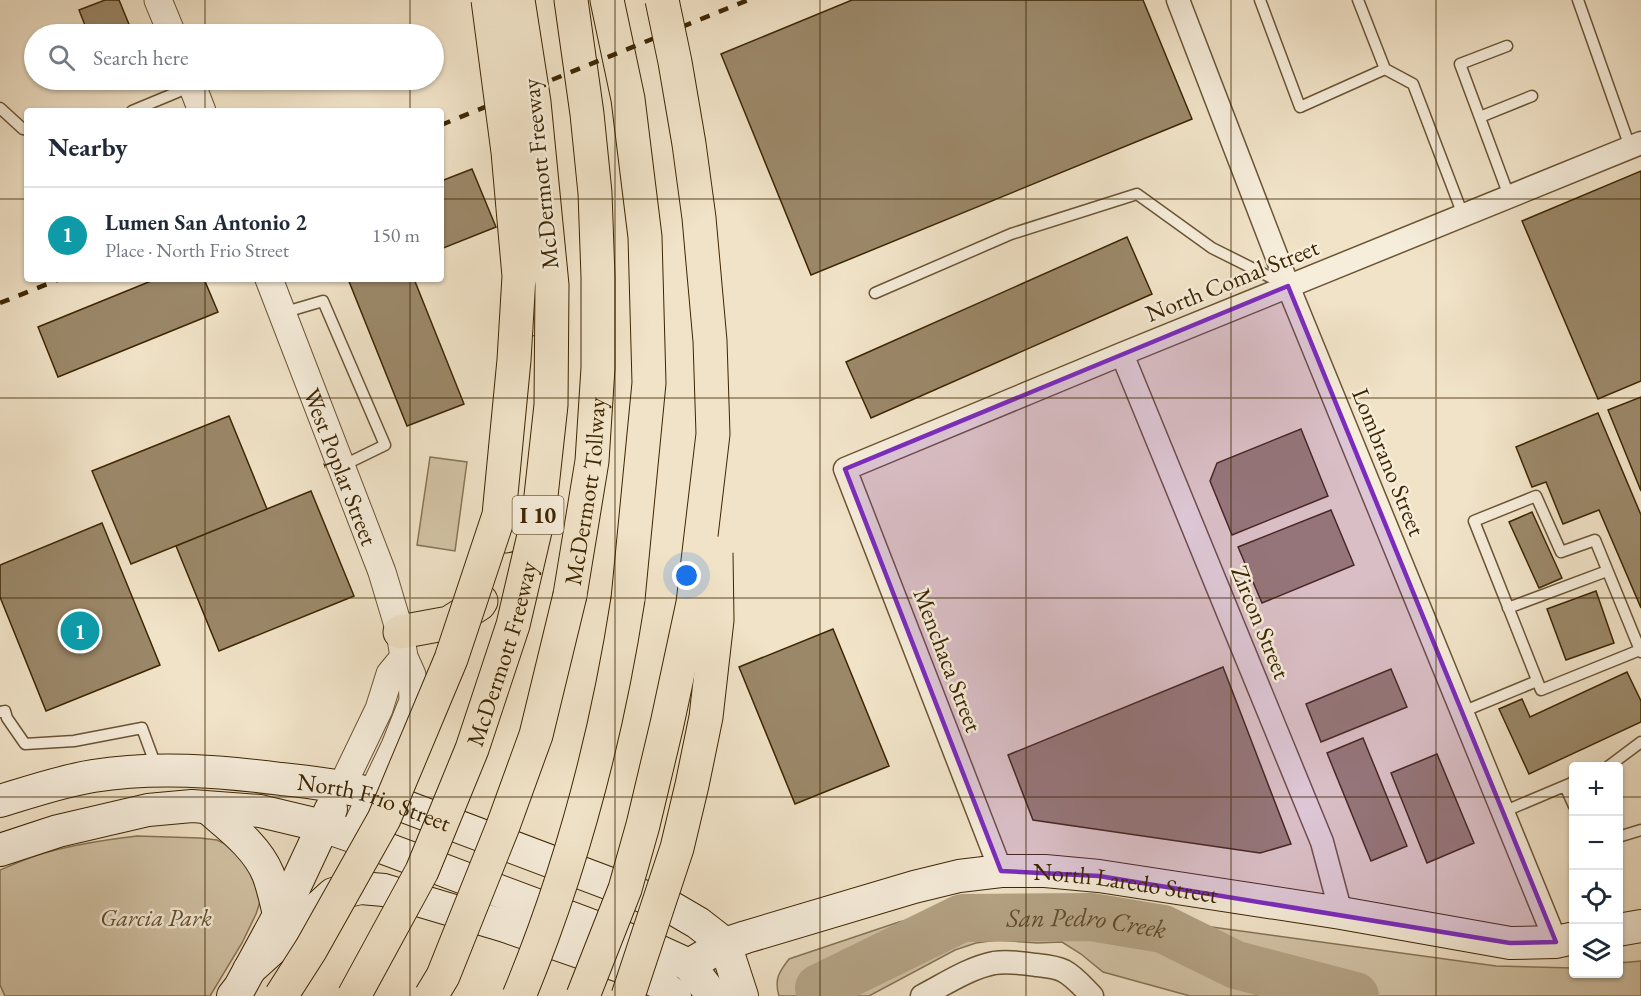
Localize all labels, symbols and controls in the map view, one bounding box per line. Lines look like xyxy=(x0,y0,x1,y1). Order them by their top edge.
search box xyxy=(24,24,444,90)
icon: search xyxy=(45,41,78,74)
text: Search here xyxy=(93,43,188,72)
street label: McDermott Freeway xyxy=(515,77,565,271)
text: Nearby xyxy=(48,130,128,164)
text: Lumen San Antonio 2 xyxy=(105,208,307,237)
text: 1 xyxy=(62,222,73,248)
text: 150 m xyxy=(372,222,420,248)
street label: North Comal Street xyxy=(1141,231,1324,329)
text: Place · North Frio Street xyxy=(105,237,289,263)
street label: West Poplar Street xyxy=(297,383,386,550)
street label: Lombrano Street xyxy=(1345,384,1433,541)
street label: McDermott Tollway xyxy=(556,396,612,587)
road number: I 10 xyxy=(512,496,564,534)
street label: McDermott Freeway xyxy=(459,558,543,750)
your location xyxy=(672,561,701,590)
street label: Zircon Street xyxy=(1224,561,1298,684)
street label: Menchaca Street xyxy=(906,584,990,737)
pin: 1 xyxy=(60,608,100,654)
map controls xyxy=(1569,762,1623,978)
button: + xyxy=(1569,762,1623,816)
street label: North Frio Street xyxy=(295,765,456,838)
button: − xyxy=(1569,816,1623,870)
street label: North Laredo Street xyxy=(1033,856,1221,910)
button: locate xyxy=(1569,870,1623,924)
water label: San Pedro Creek xyxy=(1005,900,1169,946)
park label: Garcia Park xyxy=(100,902,212,933)
button: layers xyxy=(1569,924,1623,978)

